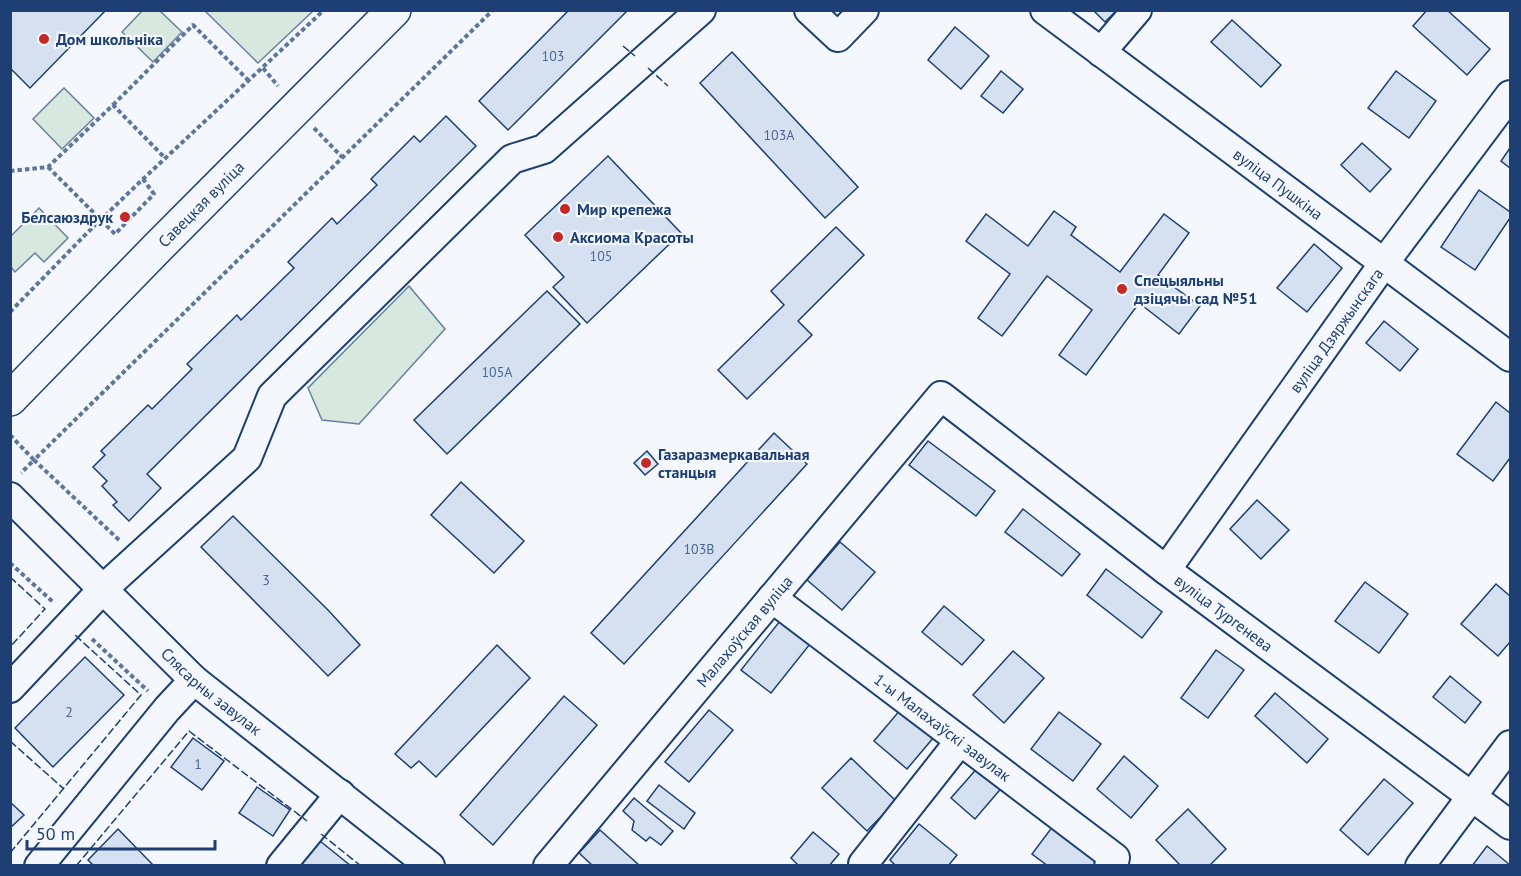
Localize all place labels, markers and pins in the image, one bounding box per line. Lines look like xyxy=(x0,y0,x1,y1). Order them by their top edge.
place label: Дом школьніка xyxy=(56,29,163,49)
marker: Дом школьніка xyxy=(37,32,51,46)
place label: Мир крепежа xyxy=(577,199,671,219)
marker: Мир крепежа xyxy=(558,202,572,216)
place label: Белсаюздрук xyxy=(21,207,113,227)
marker: Белсаюздрук xyxy=(118,210,132,224)
place label: Аксиома Красоты xyxy=(570,227,694,247)
marker: Аксиома Красоты xyxy=(551,230,565,244)
place label: Спецыяльны дзіцячы сад №51 xyxy=(1133,270,1257,308)
marker: Спецыяльны дзіцячы сад №51 xyxy=(1115,282,1129,296)
place label: Газаразмеркавальная станцыя xyxy=(658,444,810,482)
marker: Газаразмеркавальная станцыя xyxy=(639,456,653,470)

